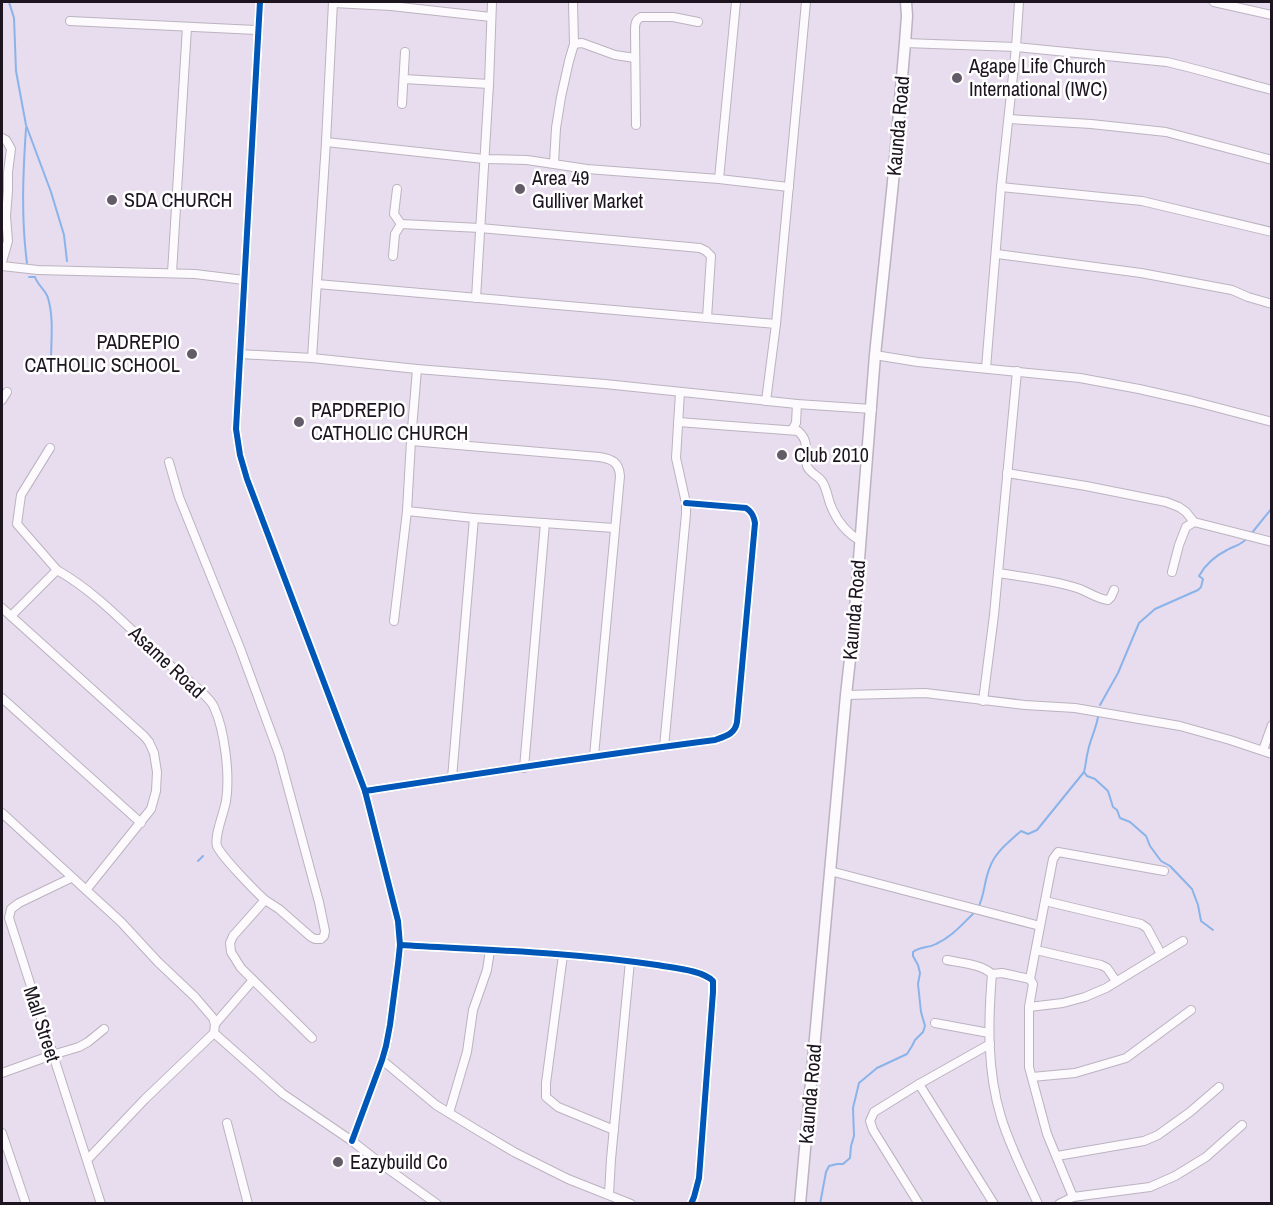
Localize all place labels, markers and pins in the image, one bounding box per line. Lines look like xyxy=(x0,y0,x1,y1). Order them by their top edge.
place label: Agape Life Church International (IWC) xyxy=(968,52,1108,102)
marker: Agape Life Church International (IWC) xyxy=(950,71,964,85)
place label: Area 49 Gulliver Market xyxy=(531,164,644,214)
marker: Area 49 Gulliver Market xyxy=(513,182,527,196)
place label: SDA CHURCH xyxy=(124,186,232,213)
marker: SDA CHURCH xyxy=(105,193,119,207)
place label: PADREPIO CATHOLIC SCHOOL xyxy=(24,328,180,378)
marker: PADREPIO CATHOLIC SCHOOL xyxy=(185,347,199,361)
place label: PAPDREPIO CATHOLIC CHURCH xyxy=(311,396,468,446)
marker: PAPDREPIO CATHOLIC CHURCH xyxy=(292,415,306,429)
place label: Club 2010 xyxy=(794,441,869,468)
marker: Club 2010 xyxy=(775,448,789,462)
place label: Eazybuild Co xyxy=(350,1148,448,1175)
marker: Eazybuild Co xyxy=(331,1155,345,1169)

